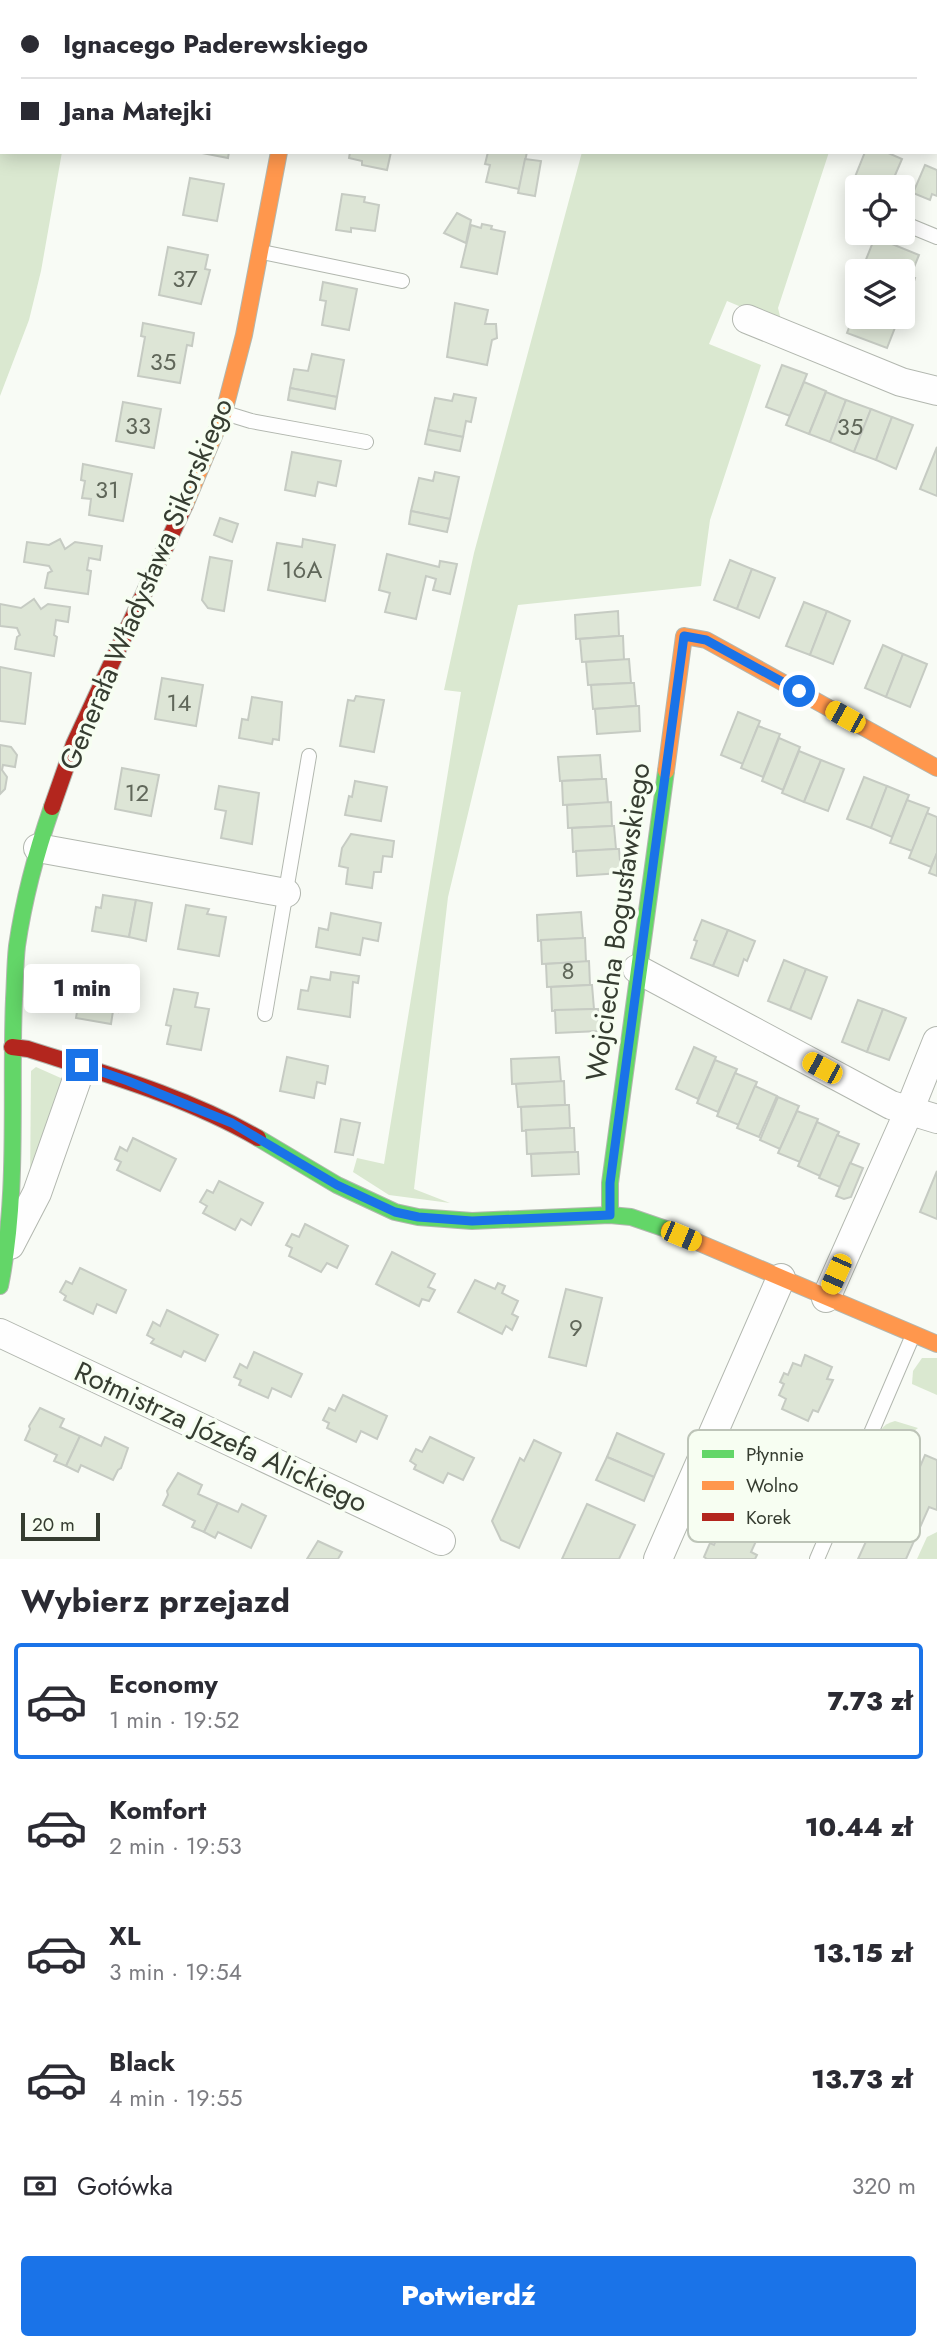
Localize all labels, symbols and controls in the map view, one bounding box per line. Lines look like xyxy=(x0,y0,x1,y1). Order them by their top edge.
text: Ignacego Paderewskiego xyxy=(63,25,368,63)
text: Jana Matejki xyxy=(63,92,212,130)
map controls xyxy=(845,175,915,329)
button: locate xyxy=(845,175,915,245)
button: layers xyxy=(845,259,915,329)
house number: 37 xyxy=(172,261,198,296)
house number: 35 xyxy=(150,344,176,379)
street label: Generała Władysława Sikorskiego xyxy=(49,392,243,776)
house number: 33 xyxy=(125,408,151,443)
house number: 35 xyxy=(837,409,863,444)
house number: 31 xyxy=(95,472,119,507)
house number: 16A xyxy=(282,552,322,587)
route start xyxy=(783,675,815,707)
house number: 14 xyxy=(167,685,191,720)
car xyxy=(822,698,869,736)
street label: Wojciecha Bogusławskiego xyxy=(575,760,661,1084)
house number: 12 xyxy=(125,775,149,810)
house number: 8 xyxy=(561,953,575,988)
callout: 1 min xyxy=(24,964,140,1012)
text: 1 min xyxy=(53,971,111,1005)
route end xyxy=(66,1049,98,1081)
car xyxy=(799,1049,846,1087)
car xyxy=(658,1218,705,1254)
car xyxy=(818,1251,855,1297)
house number: 9 xyxy=(569,1310,583,1345)
street label: Rotmistrza Józefa Alickiego xyxy=(68,1351,374,1523)
legend xyxy=(688,1430,920,1542)
text: Płynnie xyxy=(746,1441,804,1468)
text: Wolno xyxy=(746,1472,798,1499)
text: Korek xyxy=(746,1504,792,1531)
scale bar xyxy=(21,1510,100,1542)
text: 20 m xyxy=(32,1511,75,1538)
text: Wybierz przejazd xyxy=(21,1578,290,1624)
text: Economy xyxy=(109,1665,218,1703)
icon: car xyxy=(25,1670,88,1733)
text: 7.73 zł xyxy=(828,1682,912,1720)
text: 1 min · 19:52 xyxy=(109,1703,240,1737)
text: Komfort xyxy=(109,1791,206,1829)
icon: car xyxy=(25,1796,88,1859)
text: 10.44 zł xyxy=(805,1808,912,1846)
text: 2 min · 19:53 xyxy=(109,1829,242,1863)
text: XL xyxy=(109,1917,141,1955)
icon: car xyxy=(25,1922,88,1985)
text: 13.15 zł xyxy=(813,1934,912,1972)
text: 3 min · 19:54 xyxy=(109,1955,242,1989)
text: Black xyxy=(109,2043,175,2081)
icon: car xyxy=(25,2048,88,2111)
text: 13.73 zł xyxy=(811,2060,912,2098)
text: 4 min · 19:55 xyxy=(109,2081,242,2115)
icon: cash xyxy=(21,2167,59,2205)
text: Gotówka xyxy=(77,2167,173,2205)
text: 320 m xyxy=(852,2169,916,2203)
button: Potwierdź xyxy=(21,2256,916,2336)

